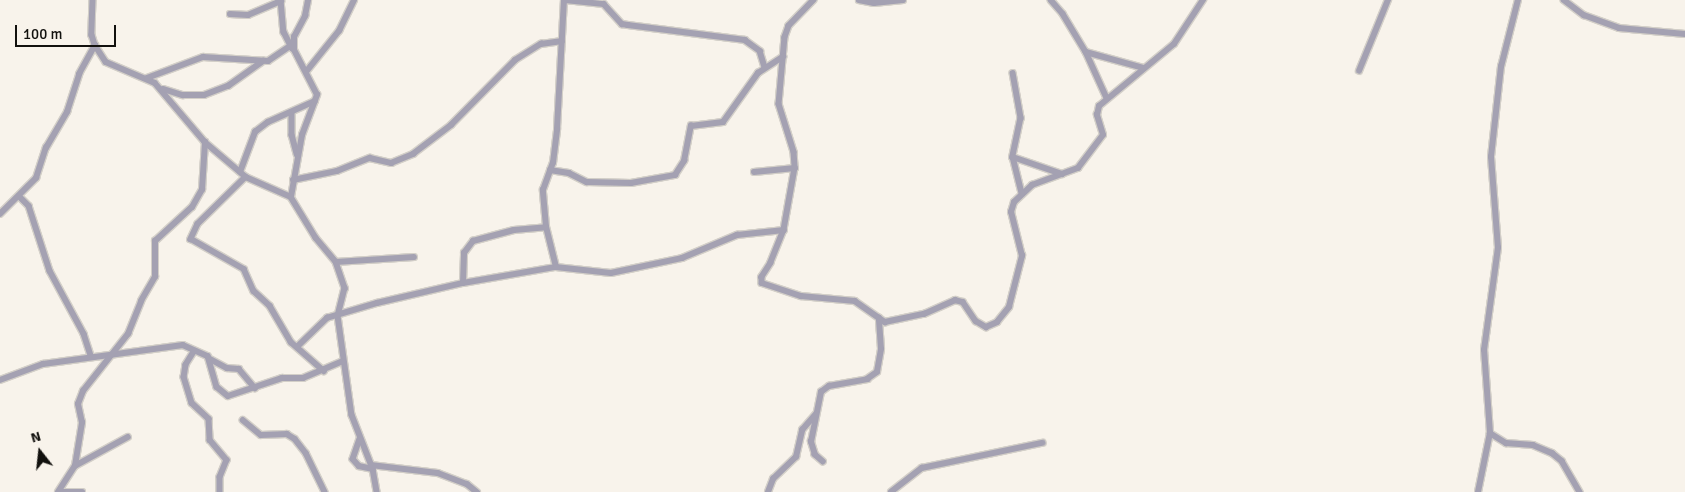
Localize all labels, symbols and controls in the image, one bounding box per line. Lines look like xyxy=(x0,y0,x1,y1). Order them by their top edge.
scale bar xyxy=(18,15,119,47)
text: 100 m xyxy=(23,25,63,43)
north arrow xyxy=(15,427,65,477)
text: N xyxy=(29,428,43,447)

